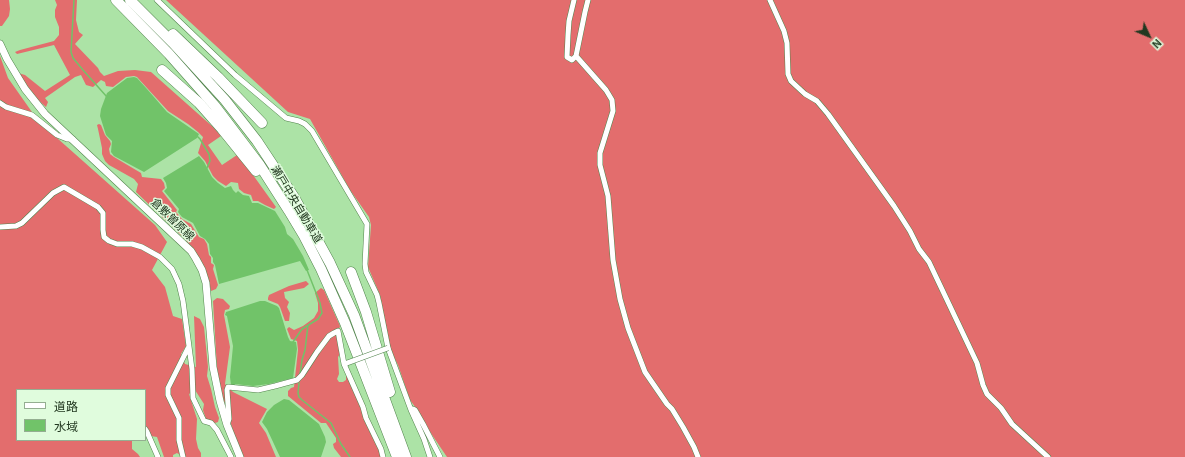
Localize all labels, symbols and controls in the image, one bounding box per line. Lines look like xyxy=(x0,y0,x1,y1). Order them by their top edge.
north arrow xyxy=(1129,16,1169,56)
text: N xyxy=(1149,36,1166,53)
street label: 瀬戸中央自動車道 xyxy=(269,163,325,245)
street label: 倉敷曽原線 xyxy=(149,195,197,243)
legend xyxy=(16,389,146,441)
text: 道路 xyxy=(54,397,78,414)
text: 水域 xyxy=(54,417,78,434)

